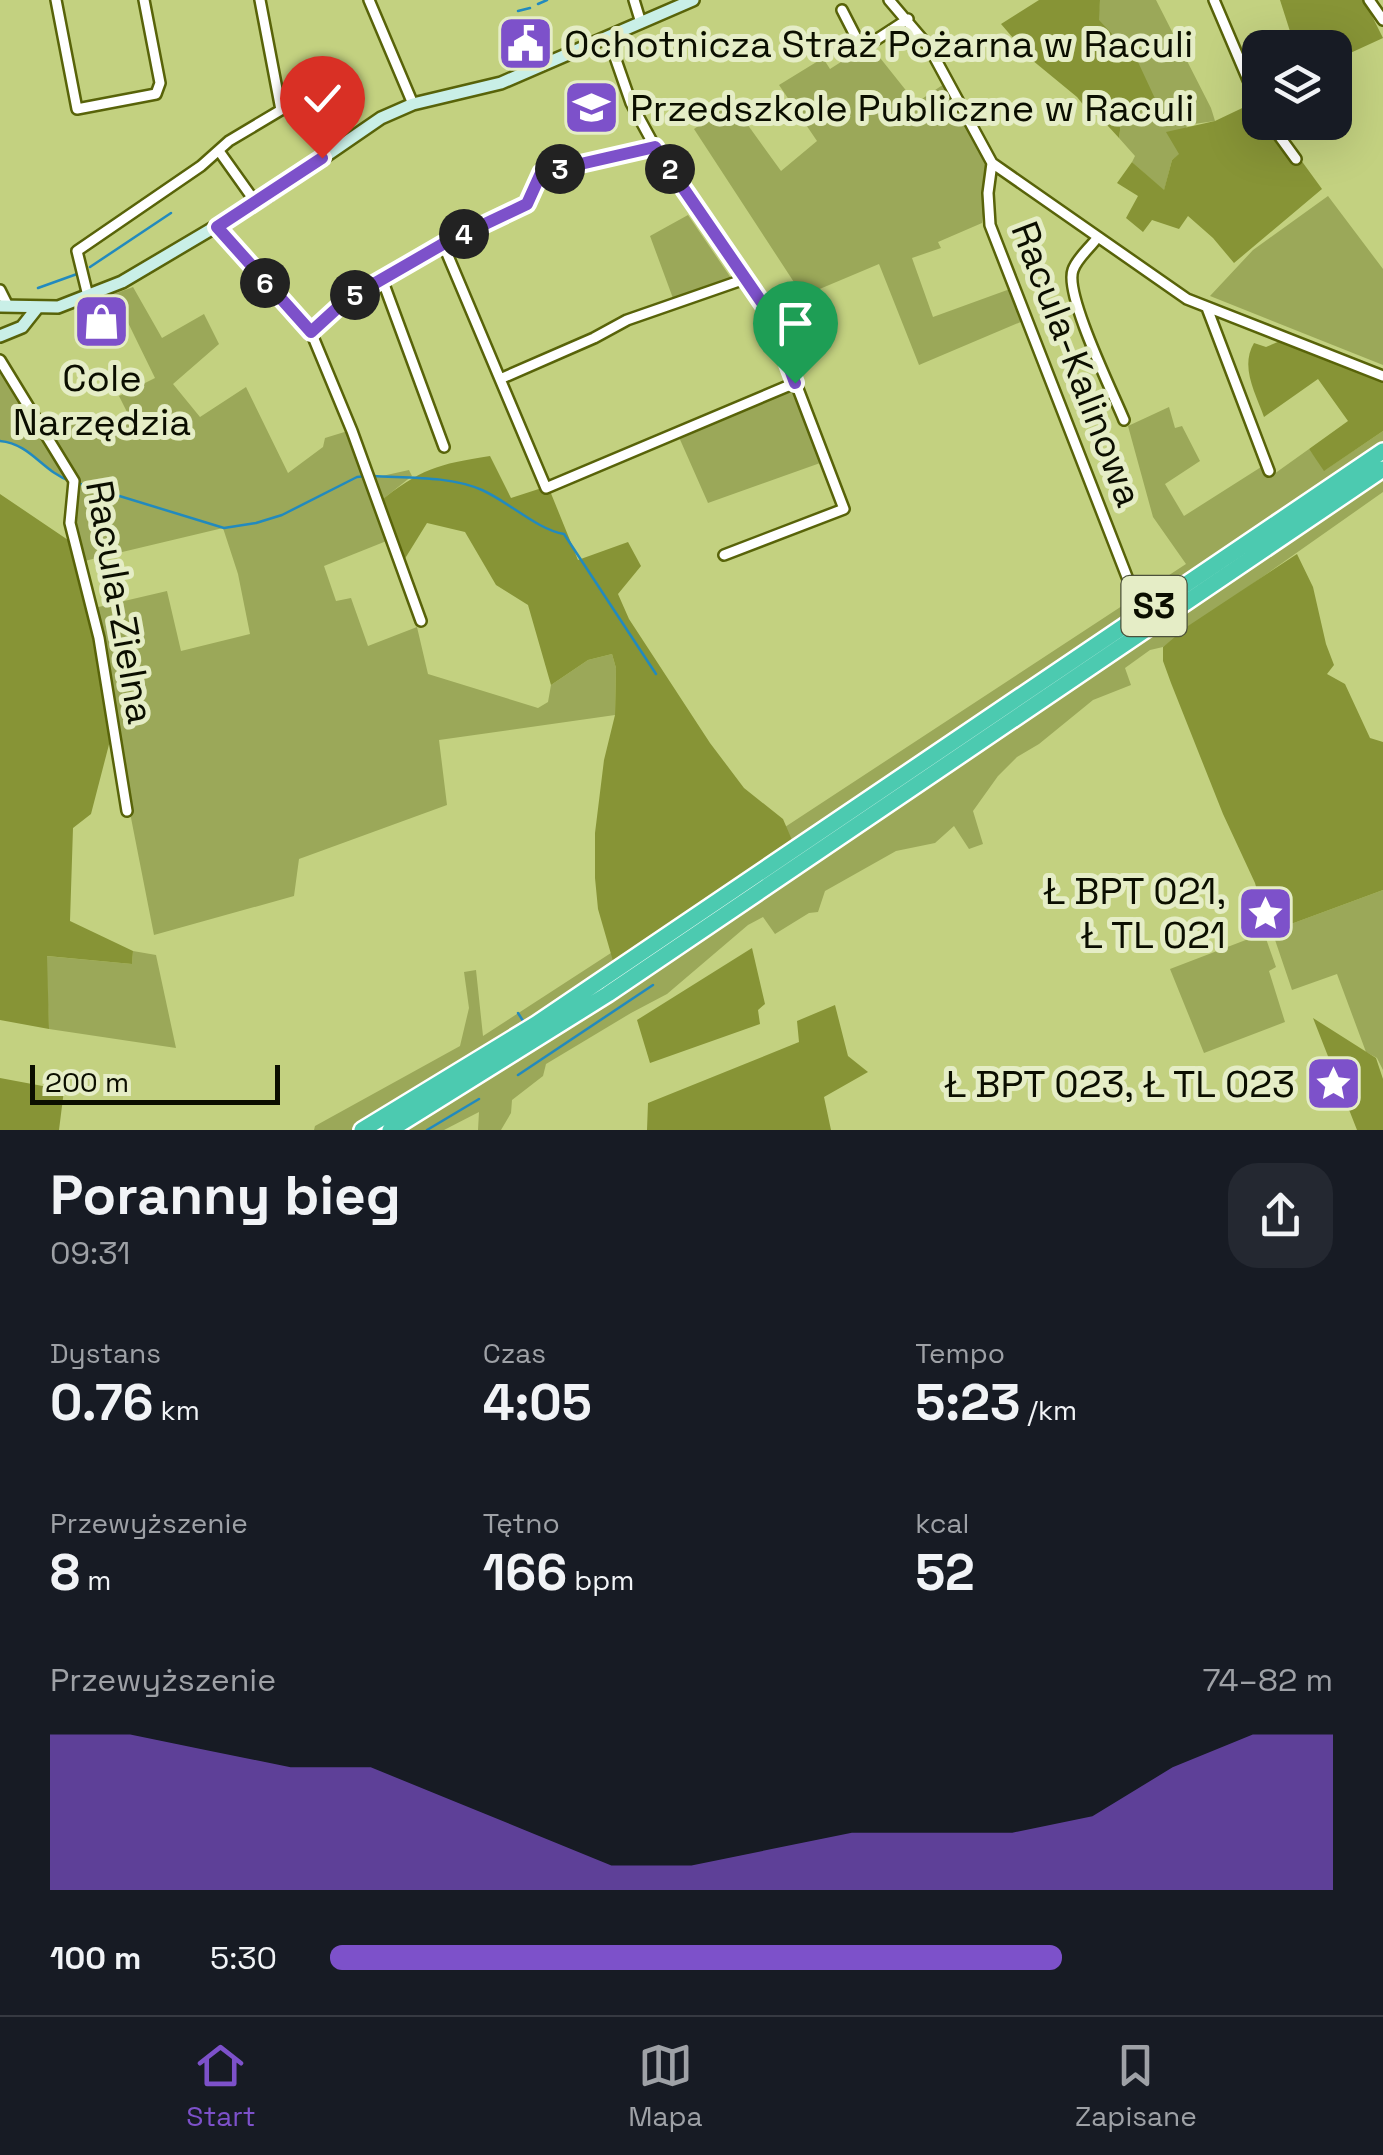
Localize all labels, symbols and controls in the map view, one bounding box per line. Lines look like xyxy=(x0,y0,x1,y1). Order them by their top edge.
public building icon: Ochotnicza Straż Pożarna w Raculi xyxy=(495,14,555,74)
place label: Ochotnicza Straż Pożarna w Raculi xyxy=(564,20,1193,68)
map controls xyxy=(1242,30,1352,140)
button: layers xyxy=(1242,30,1352,140)
pin xyxy=(280,56,365,159)
icon: check xyxy=(295,71,350,126)
school or university icon: Przedszkole Publiczne w Raculi xyxy=(561,78,621,138)
place label: Przedszkole Publiczne w Raculi xyxy=(630,84,1194,132)
pin: 3 xyxy=(535,144,585,194)
pin: 2 xyxy=(645,144,695,194)
text: 3 xyxy=(551,151,569,187)
text: 2 xyxy=(662,151,678,187)
pin: 4 xyxy=(439,209,489,259)
street label: Racula-Kalinowa xyxy=(1001,215,1153,513)
text: 4 xyxy=(455,216,473,252)
pin: 6 xyxy=(240,258,290,308)
text: 6 xyxy=(256,265,274,301)
pin: 5 xyxy=(330,270,380,320)
text: 5 xyxy=(347,277,363,313)
pin xyxy=(753,281,838,384)
shop icon: Cole Narzędzia xyxy=(72,291,132,351)
icon: arrive xyxy=(768,296,823,351)
place label: Cole Narzędzia xyxy=(13,354,191,446)
street label: Racula-Zielna xyxy=(75,476,165,728)
road number: S3 xyxy=(1122,576,1186,636)
place label: Ł BPT 021, Ł TL 021 xyxy=(1043,867,1226,959)
place icon: Ł BPT 021, Ł TL 021 xyxy=(1235,883,1295,943)
place icon: Ł BPT 023, Ł TL 023 xyxy=(1304,1054,1364,1114)
scale bar xyxy=(30,1060,280,1104)
place label: Ł BPT 023, Ł TL 023 xyxy=(944,1060,1295,1108)
text: 200 m xyxy=(45,1064,129,1100)
text: Poranny bieg xyxy=(50,1160,401,1230)
button: share xyxy=(1228,1163,1333,1268)
text: 09:31 xyxy=(50,1233,130,1273)
text: Dystans xyxy=(50,1335,161,1371)
text: Czas xyxy=(483,1335,546,1371)
text: Tempo xyxy=(915,1335,1005,1371)
text: 0.76 xyxy=(50,1371,153,1435)
text: 4:05 xyxy=(483,1371,592,1435)
text: 5:23 xyxy=(915,1371,1020,1435)
text: km xyxy=(153,1392,200,1428)
text: /km xyxy=(1020,1392,1077,1428)
text: Przewyższenie xyxy=(50,1505,248,1541)
text: Tętno xyxy=(483,1505,560,1541)
text: kcal xyxy=(915,1505,969,1541)
text: 8 xyxy=(50,1541,80,1605)
text: 166 xyxy=(483,1541,567,1605)
text: 52 xyxy=(915,1541,975,1605)
text: m xyxy=(80,1562,111,1598)
text: bpm xyxy=(567,1562,634,1598)
text: Przewyższenie xyxy=(50,1660,276,1700)
text: 74–82 m xyxy=(1202,1660,1333,1700)
text: 100 m xyxy=(50,1938,141,1978)
text: 5:30 xyxy=(210,1938,277,1978)
tab: Start xyxy=(186,2038,256,2134)
tab: Mapa xyxy=(628,2038,703,2134)
tab: Zapisane xyxy=(1075,2038,1197,2134)

